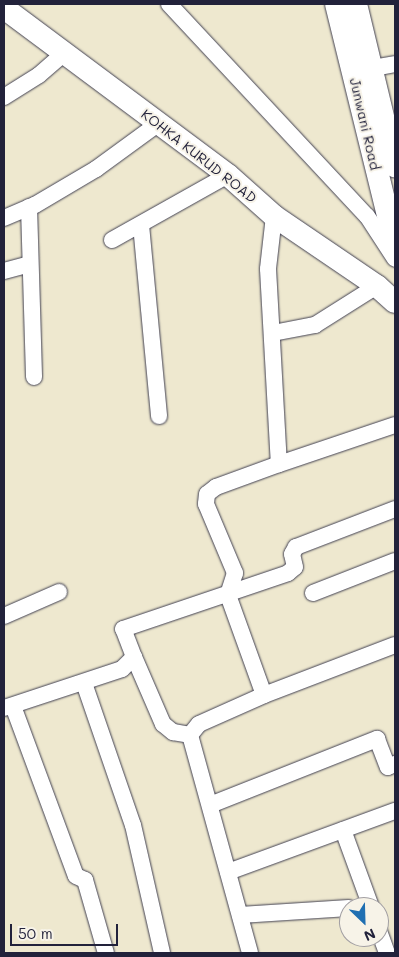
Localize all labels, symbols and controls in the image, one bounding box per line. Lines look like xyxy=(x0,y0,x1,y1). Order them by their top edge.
street label: Junwani Road xyxy=(346,76,384,172)
street label: KOHKA KURUD ROAD xyxy=(138,106,260,206)
north arrow xyxy=(339,897,389,947)
scale bar xyxy=(12,914,120,946)
text: 50 m xyxy=(18,923,53,943)
text: N xyxy=(361,924,379,946)

